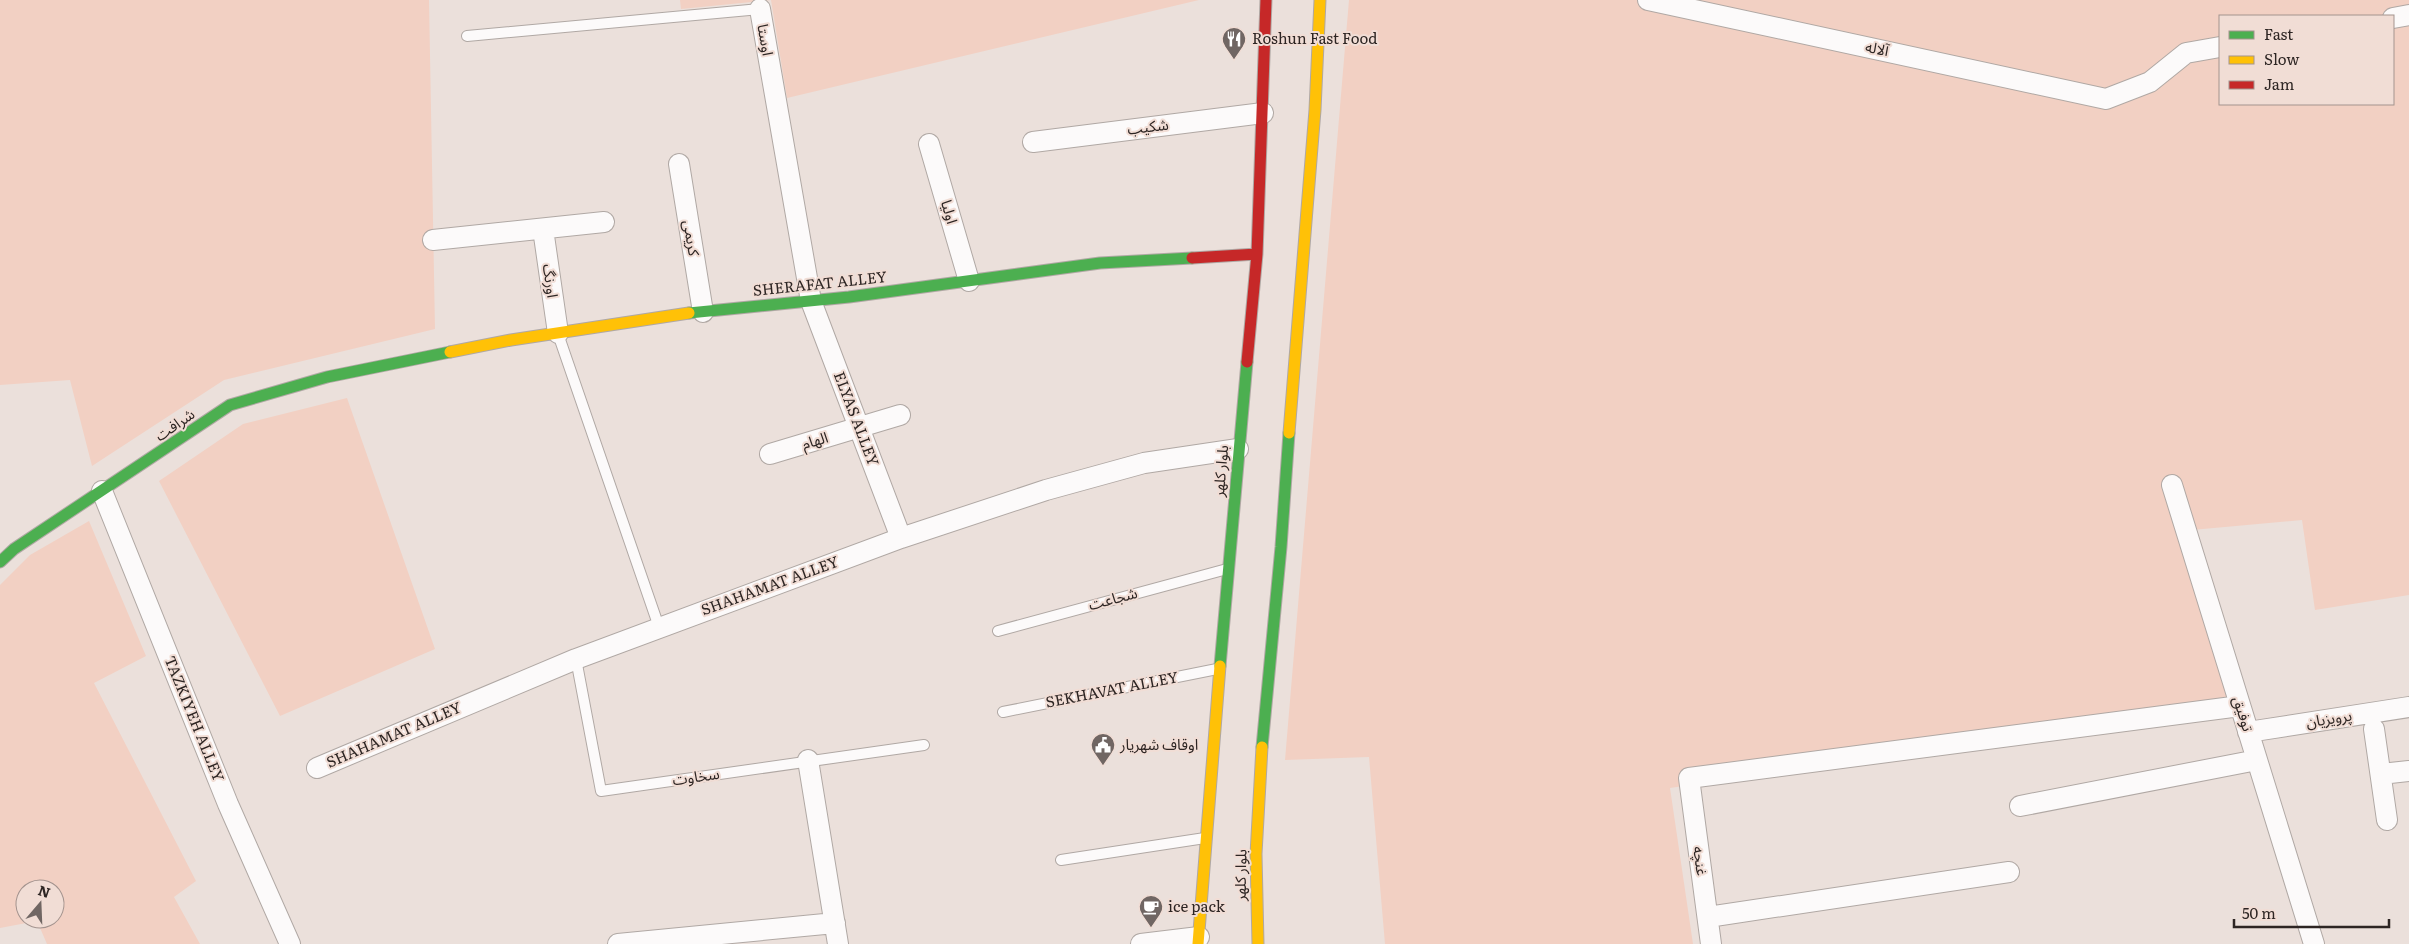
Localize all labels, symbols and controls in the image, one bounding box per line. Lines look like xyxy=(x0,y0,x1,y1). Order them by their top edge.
legend xyxy=(2219,15,2394,105)
street label: اوستا xyxy=(752,22,781,57)
text: Fast xyxy=(2264,22,2293,45)
restaurant icon: Roshun Fast Food xyxy=(1221,26,1247,60)
place label: Roshun Fast Food xyxy=(1252,26,1377,49)
street label: آلاله xyxy=(1863,34,1892,61)
text: Slow xyxy=(2264,47,2299,70)
text: Jam xyxy=(2264,72,2295,95)
street label: شکیب xyxy=(1126,112,1170,139)
street label: اولیا xyxy=(936,197,965,226)
street label: کریمی xyxy=(678,218,707,258)
street label: اورنگ xyxy=(538,262,565,299)
street label: SHERAFAT ALLEY xyxy=(752,264,888,301)
street label: ELYAS ALLEY xyxy=(829,368,886,469)
street label: شرافت xyxy=(150,402,199,446)
street label: الهام xyxy=(798,425,831,455)
street label: بلوار کلهر xyxy=(1206,444,1233,499)
street label: SHAHAMAT ALLEY xyxy=(697,549,842,620)
street label: شجاعت xyxy=(1086,580,1140,615)
street label: TAZKIYEH ALLEY xyxy=(160,652,231,785)
street label: SEKHAVAT ALLEY xyxy=(1043,664,1180,713)
street label: توفیق xyxy=(2228,693,2261,734)
street label: SHAHAMAT ALLEY xyxy=(322,695,465,773)
street label: پرویزیان xyxy=(2304,703,2353,733)
public building icon: اوقاف شهریار xyxy=(1090,732,1116,766)
place label: اوقاف شهریار xyxy=(1119,732,1198,755)
street label: سخاوت xyxy=(671,761,721,790)
street label: غنچه xyxy=(1688,845,1715,877)
street label: بلوار کلهر xyxy=(1228,849,1251,902)
north arrow xyxy=(15,879,65,929)
text: N xyxy=(36,879,54,902)
cafe icon: ice pack xyxy=(1138,894,1164,928)
place label: ice pack xyxy=(1168,894,1226,917)
scale bar xyxy=(2234,896,2389,928)
text: 50 m xyxy=(2242,901,2276,924)

